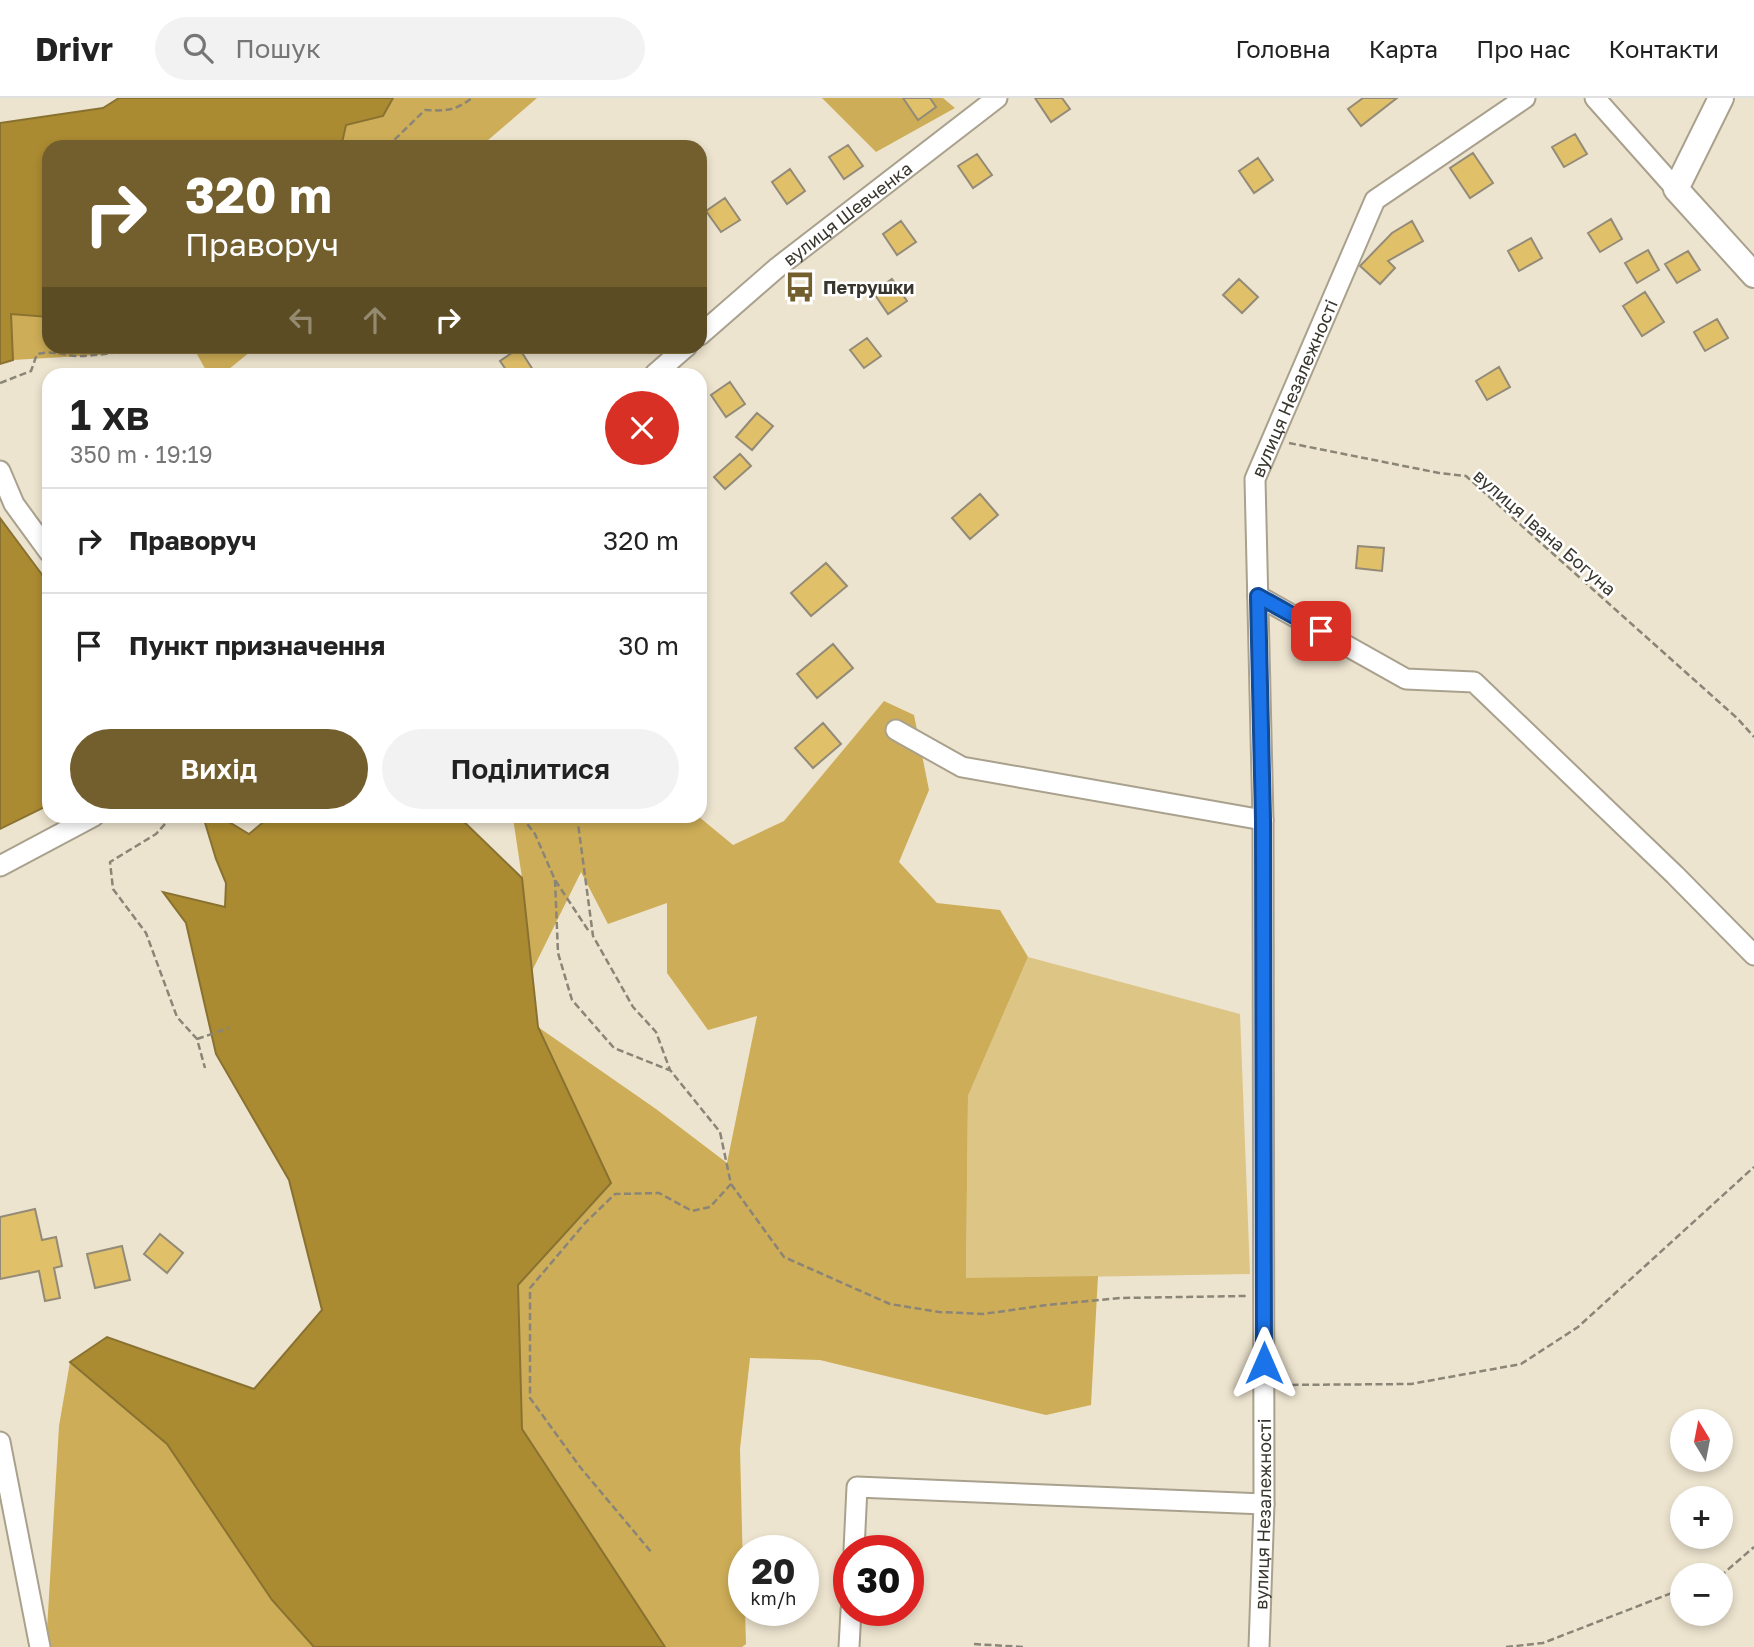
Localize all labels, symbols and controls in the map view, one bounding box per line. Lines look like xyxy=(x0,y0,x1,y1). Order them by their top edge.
search box xyxy=(155,17,645,80)
text: Drivr xyxy=(35,29,113,68)
icon: search xyxy=(179,29,217,67)
text: Пошук xyxy=(235,33,321,64)
text: Головна xyxy=(1235,34,1331,63)
text: Карта xyxy=(1369,34,1438,63)
text: Про нас xyxy=(1476,34,1571,63)
text: Контакти xyxy=(1609,34,1719,63)
street label: вулиця Шевченка xyxy=(778,157,916,270)
text: 320 m xyxy=(185,165,332,224)
icon: right xyxy=(70,168,161,259)
text: Праворуч xyxy=(185,225,339,263)
bus stop icon: Петрушки xyxy=(783,270,817,304)
place label: Петрушки xyxy=(823,276,914,298)
street label: вулиця Незалежності xyxy=(1246,296,1342,480)
icon: left xyxy=(283,301,321,339)
icon: ahead xyxy=(356,301,394,339)
icon: right xyxy=(429,301,467,339)
text: 1 хв xyxy=(70,389,150,439)
button: close xyxy=(605,391,679,465)
text: 350 m · 19:19 xyxy=(70,440,213,468)
street label: вулиця Івана Богуна xyxy=(1469,464,1621,600)
icon: right xyxy=(70,522,108,560)
text: Праворуч xyxy=(129,525,257,556)
text: 320 m xyxy=(603,525,679,556)
pin xyxy=(1291,601,1351,661)
icon: arrive xyxy=(1302,612,1340,650)
icon: arrive xyxy=(70,627,108,665)
text: Пункт призначення xyxy=(129,630,385,661)
text: 30 m xyxy=(618,630,679,661)
button: Вихід xyxy=(70,729,368,809)
button: Поділитися xyxy=(382,729,679,809)
position arrow xyxy=(1227,1326,1301,1400)
north arrow xyxy=(1670,1409,1732,1472)
map controls xyxy=(1670,1409,1733,1626)
street label: вулиця Незалежності xyxy=(1249,1418,1275,1610)
button: + xyxy=(1670,1486,1733,1549)
speed limit sign: 30 xyxy=(833,1535,924,1626)
text: 20 xyxy=(751,1550,796,1592)
button: − xyxy=(1670,1563,1733,1626)
text: km/h xyxy=(751,1587,796,1609)

